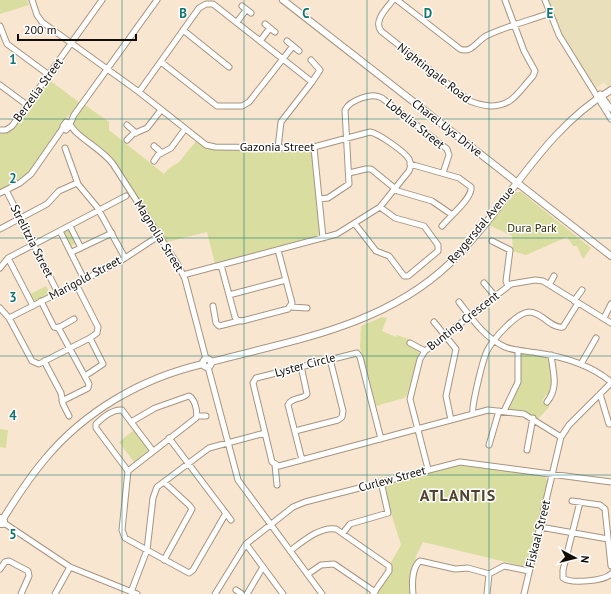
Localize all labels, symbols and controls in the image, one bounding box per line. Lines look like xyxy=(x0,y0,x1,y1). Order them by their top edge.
text: B xyxy=(179,5,187,22)
text: C xyxy=(302,5,310,22)
text: D xyxy=(424,5,432,22)
text: E xyxy=(547,5,554,22)
scale bar xyxy=(18,16,136,42)
text: 200 m xyxy=(24,22,57,37)
street label: Nightingale Road xyxy=(395,39,474,106)
text: 1 xyxy=(9,51,17,68)
street label: Berzelia Street xyxy=(9,55,66,124)
street label: Lobelia Street xyxy=(383,95,448,152)
street label: Charel Uys Drive xyxy=(409,96,485,160)
street label: Gazonia Street xyxy=(240,139,314,154)
text: 2 xyxy=(9,170,17,187)
street label: Reygersdal Avenue xyxy=(444,183,517,266)
street label: Magnolia Street xyxy=(131,197,187,274)
street label: Strelitzia Street xyxy=(8,202,57,280)
park label: Dura Park xyxy=(507,220,557,235)
street label: Marigold Street xyxy=(46,252,123,303)
street label: Bunting Crescent xyxy=(424,288,502,353)
text: 3 xyxy=(9,289,17,306)
street label: Lyster Circle xyxy=(273,349,337,380)
text: 4 xyxy=(9,407,17,424)
street label: Curlew Street xyxy=(357,462,427,495)
district label: ATLANTIS xyxy=(420,485,496,505)
street label: Fiskaal Street xyxy=(522,498,553,569)
text: 5 xyxy=(9,526,17,543)
north arrow xyxy=(555,538,595,578)
text: N xyxy=(578,555,592,564)

